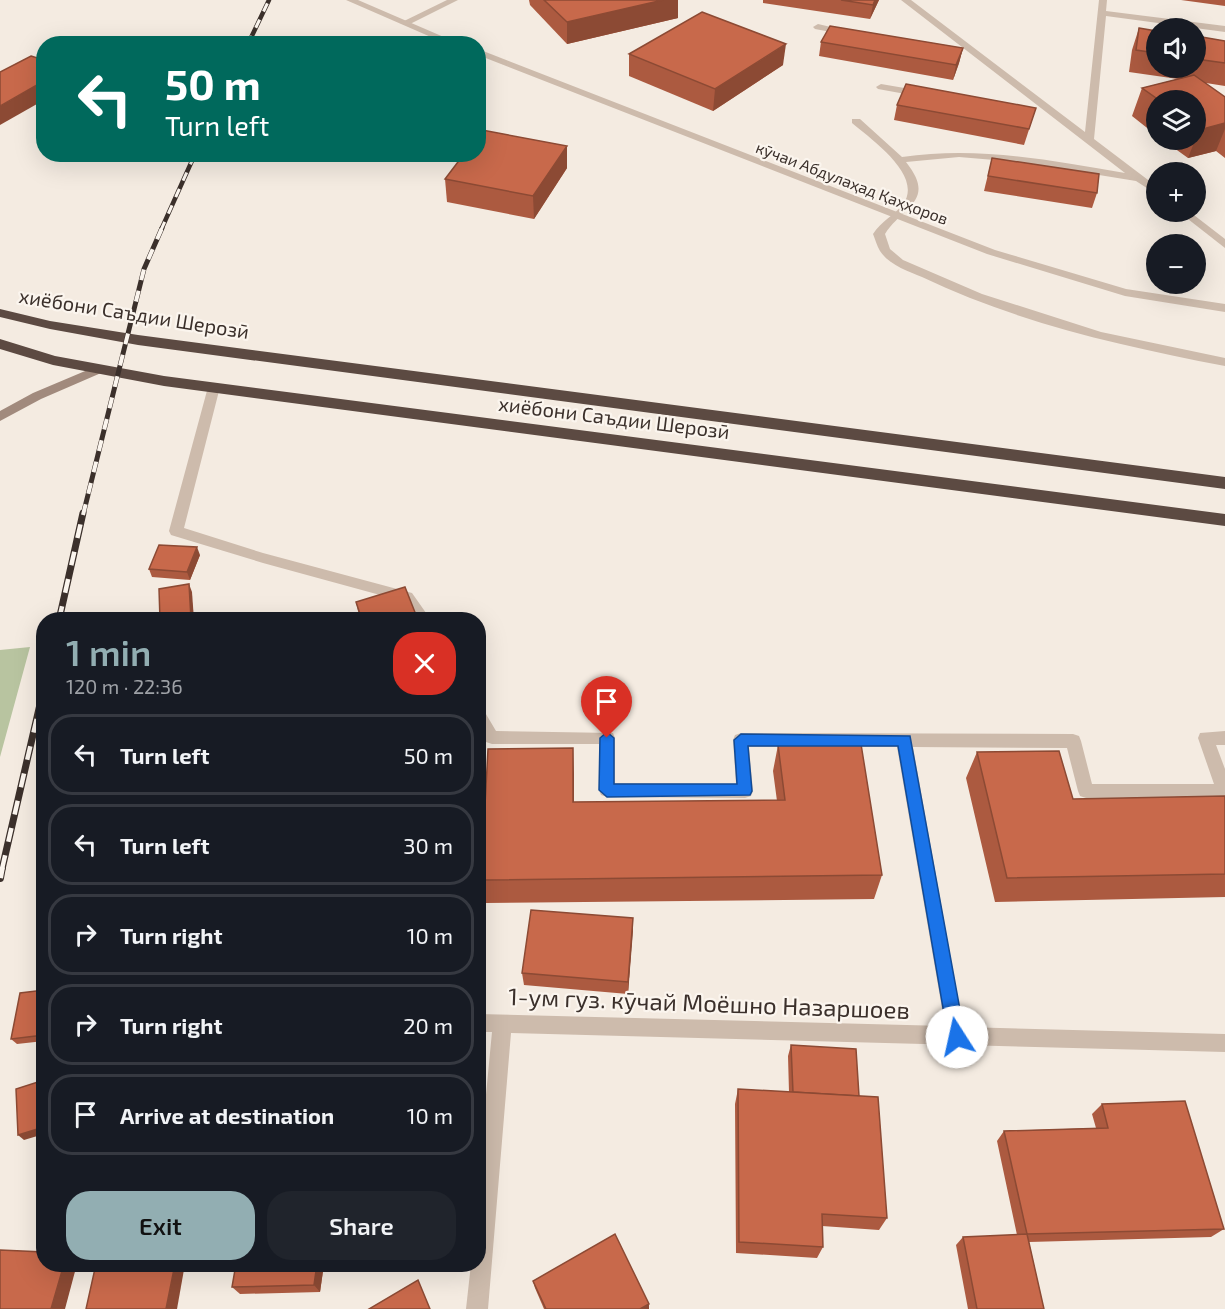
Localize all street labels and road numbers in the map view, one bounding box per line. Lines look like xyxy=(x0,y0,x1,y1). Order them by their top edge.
street label: кӯчаи Абдулаҳад Қаҳҳоров xyxy=(753,137,951,229)
street label: хиёбони Саъдии Шерозӣ xyxy=(17,283,251,343)
street label: хиёбони Саъдии Шерозӣ xyxy=(497,391,731,443)
street label: 1-ум гуз. кӯчай Моёшно Назаршоев xyxy=(508,981,910,1025)

